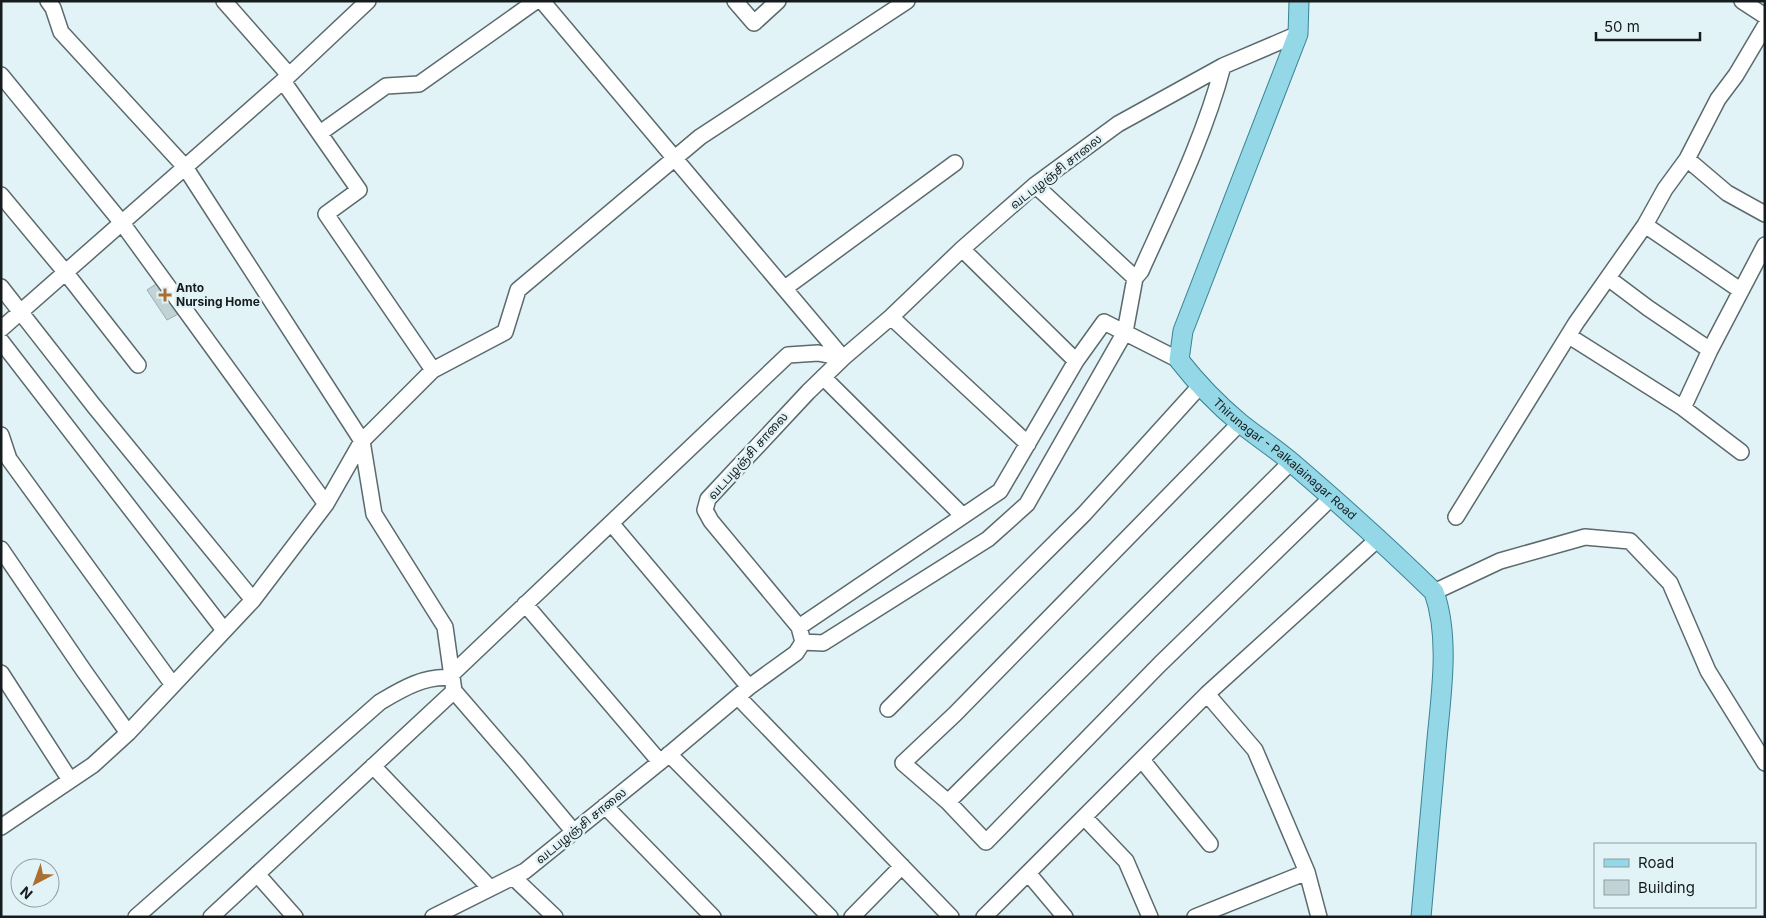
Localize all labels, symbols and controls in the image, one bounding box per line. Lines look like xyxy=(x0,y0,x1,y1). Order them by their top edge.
scale bar xyxy=(1596,10,1700,42)
text: 50 m xyxy=(1604,17,1640,36)
street label: வடபழஞ்சி சாலை xyxy=(1007,131,1105,213)
place label: Anto Nursing Home xyxy=(176,280,260,309)
marker: Anto Nursing Home xyxy=(158,288,172,302)
street label: Thirunagar - Palkalainagar Road xyxy=(1210,395,1360,523)
street label: வடபழஞ்சி சாலை xyxy=(704,409,792,503)
street label: வடபழஞ்சி சாலை xyxy=(532,784,630,868)
legend xyxy=(1594,843,1756,908)
text: Road xyxy=(1638,853,1674,872)
north arrow xyxy=(10,858,60,908)
text: Building xyxy=(1638,878,1695,897)
text: N xyxy=(17,883,36,903)

